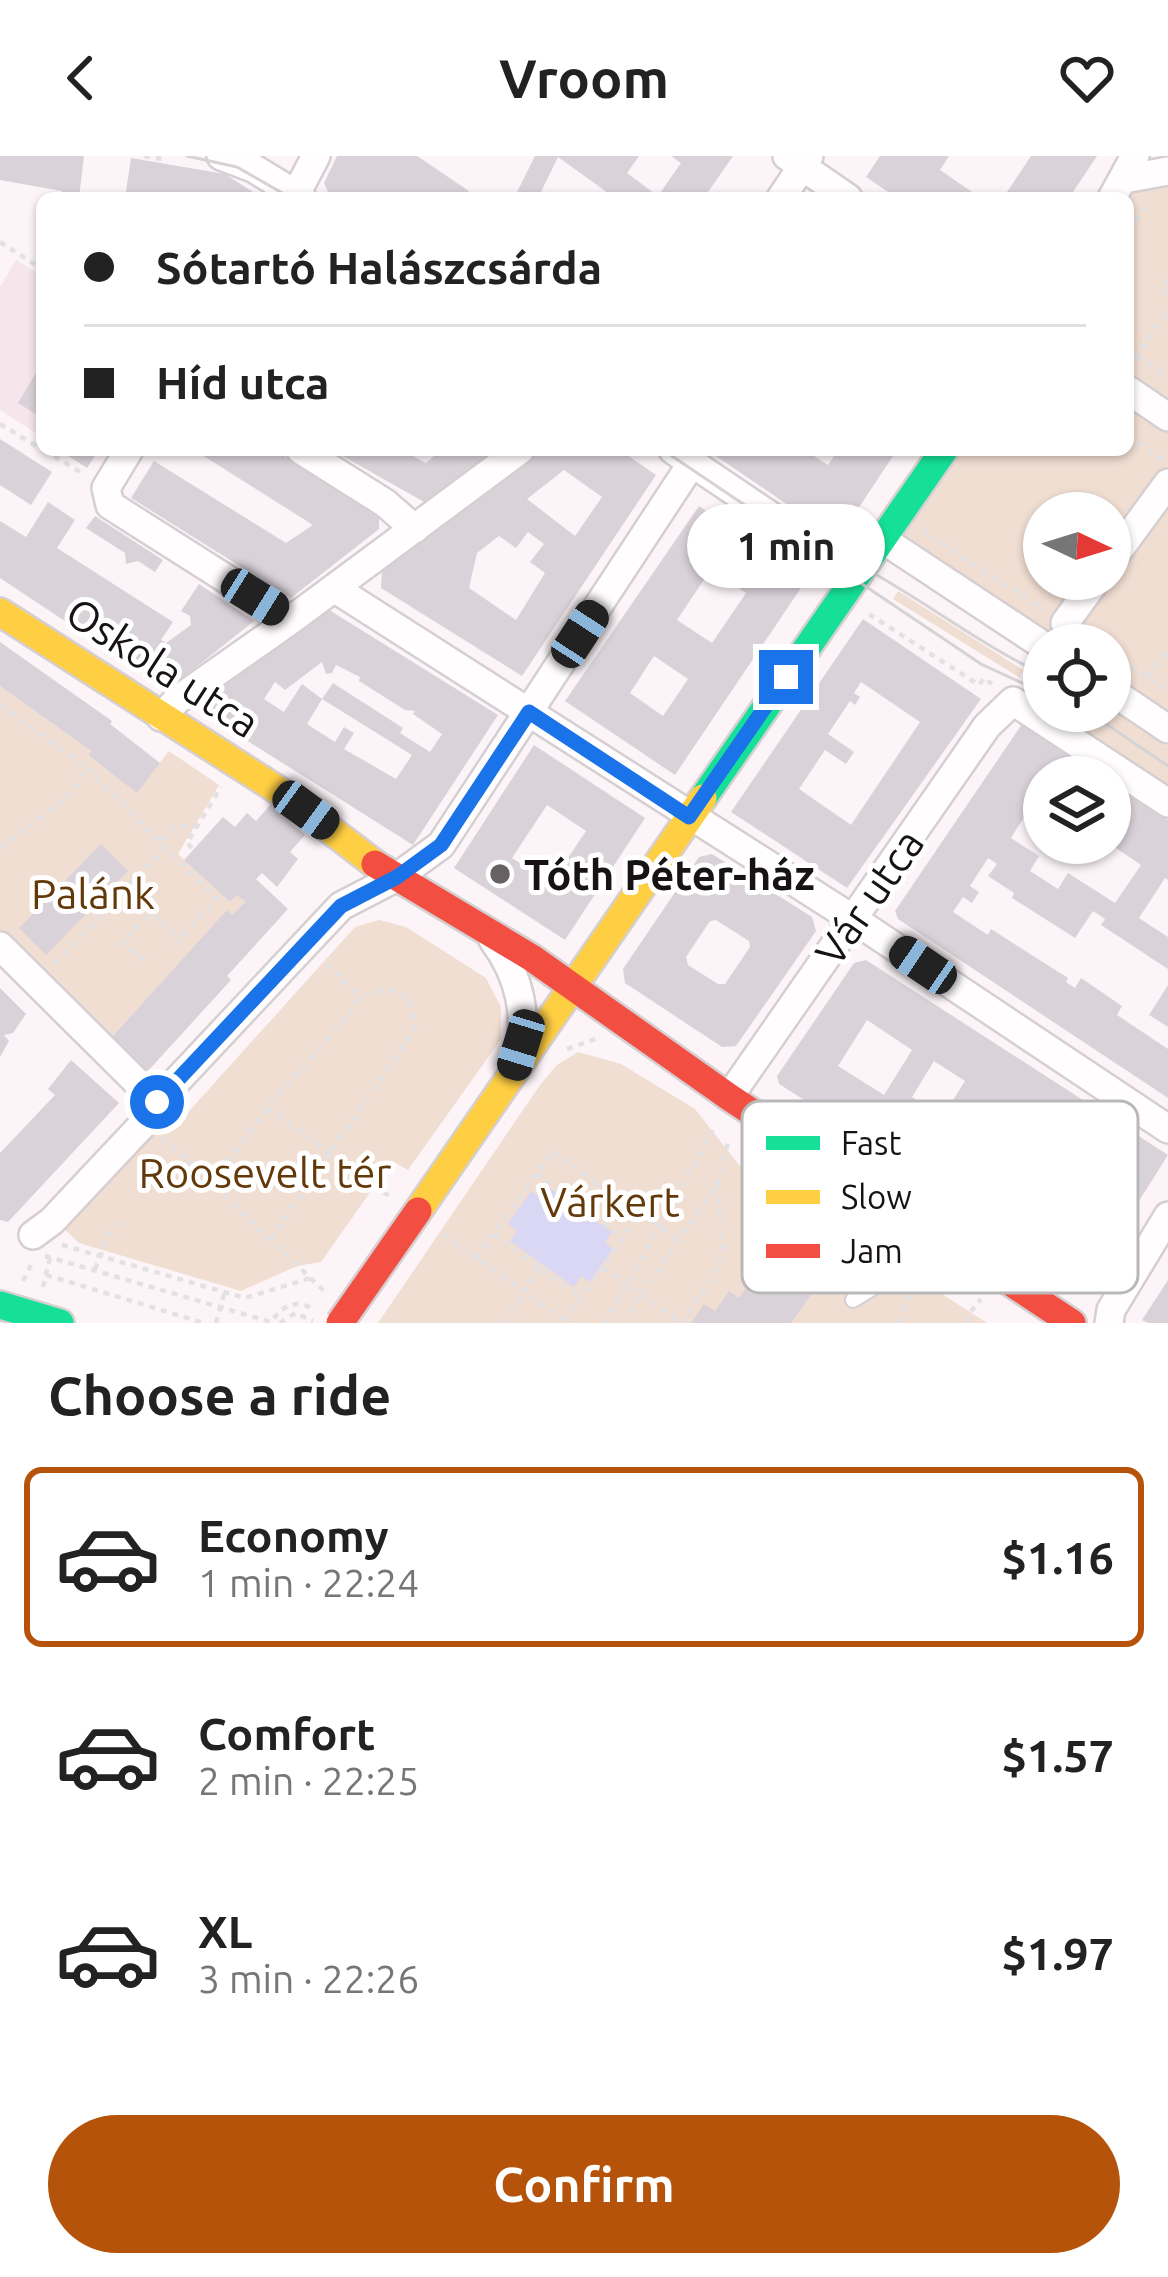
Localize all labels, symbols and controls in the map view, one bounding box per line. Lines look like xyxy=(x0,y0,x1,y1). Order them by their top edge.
icon: back xyxy=(48,45,114,111)
icon: heart xyxy=(1054,45,1120,111)
text: Vroom xyxy=(499,48,669,108)
text: Sótartó Halászcsárda xyxy=(156,242,602,293)
text: Híd utca xyxy=(156,357,329,408)
north arrow xyxy=(1023,492,1131,600)
map controls xyxy=(1023,492,1131,864)
callout: 1 min xyxy=(687,503,885,587)
text: 1 min xyxy=(737,524,835,567)
car xyxy=(215,563,295,631)
street label: Oskola utca xyxy=(58,588,268,746)
car xyxy=(545,594,615,674)
button: locate xyxy=(1023,624,1131,732)
route end xyxy=(759,650,813,704)
button: layers xyxy=(1023,756,1131,864)
car xyxy=(266,774,346,846)
street label: Vár utca xyxy=(805,820,933,974)
place label: Tóth Péter-ház xyxy=(524,851,815,898)
marker: Tóth Péter-ház xyxy=(487,861,513,887)
park label: Palánk xyxy=(31,870,155,917)
car xyxy=(883,930,963,1000)
car xyxy=(493,1005,549,1085)
route start xyxy=(130,1075,184,1129)
legend xyxy=(742,1101,1138,1293)
text: Fast xyxy=(841,1124,901,1161)
park label: Roosevelt tér xyxy=(139,1149,392,1196)
park label: Várkert xyxy=(540,1178,680,1225)
text: Slow xyxy=(841,1178,912,1215)
text: Jam xyxy=(841,1232,903,1269)
text: Choose a ride xyxy=(48,1365,391,1425)
icon: car xyxy=(54,1503,162,1611)
text: Economy xyxy=(198,1510,389,1561)
text: $1.16 xyxy=(1001,1532,1114,1583)
text: 1 min · 22:24 xyxy=(198,1561,419,1604)
icon: car xyxy=(54,1701,162,1809)
text: Comfort xyxy=(198,1708,375,1759)
text: $1.57 xyxy=(1001,1730,1114,1781)
text: 2 min · 22:25 xyxy=(198,1759,419,1802)
icon: car xyxy=(54,1899,162,2007)
text: XL xyxy=(198,1906,252,1957)
text: $1.97 xyxy=(1001,1928,1114,1979)
text: 3 min · 22:26 xyxy=(198,1957,419,2000)
button: Confirm xyxy=(48,2115,1120,2253)

